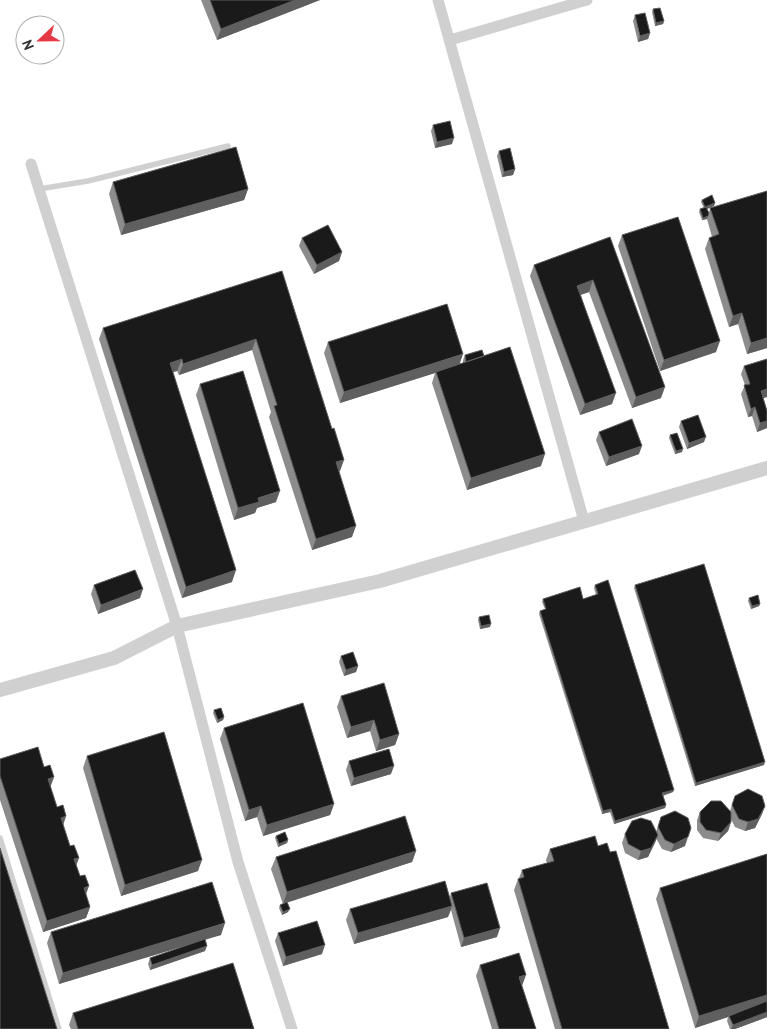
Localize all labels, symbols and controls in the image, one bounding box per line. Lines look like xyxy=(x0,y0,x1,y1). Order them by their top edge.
north arrow xyxy=(15,15,65,65)
text: N xyxy=(18,37,38,53)

